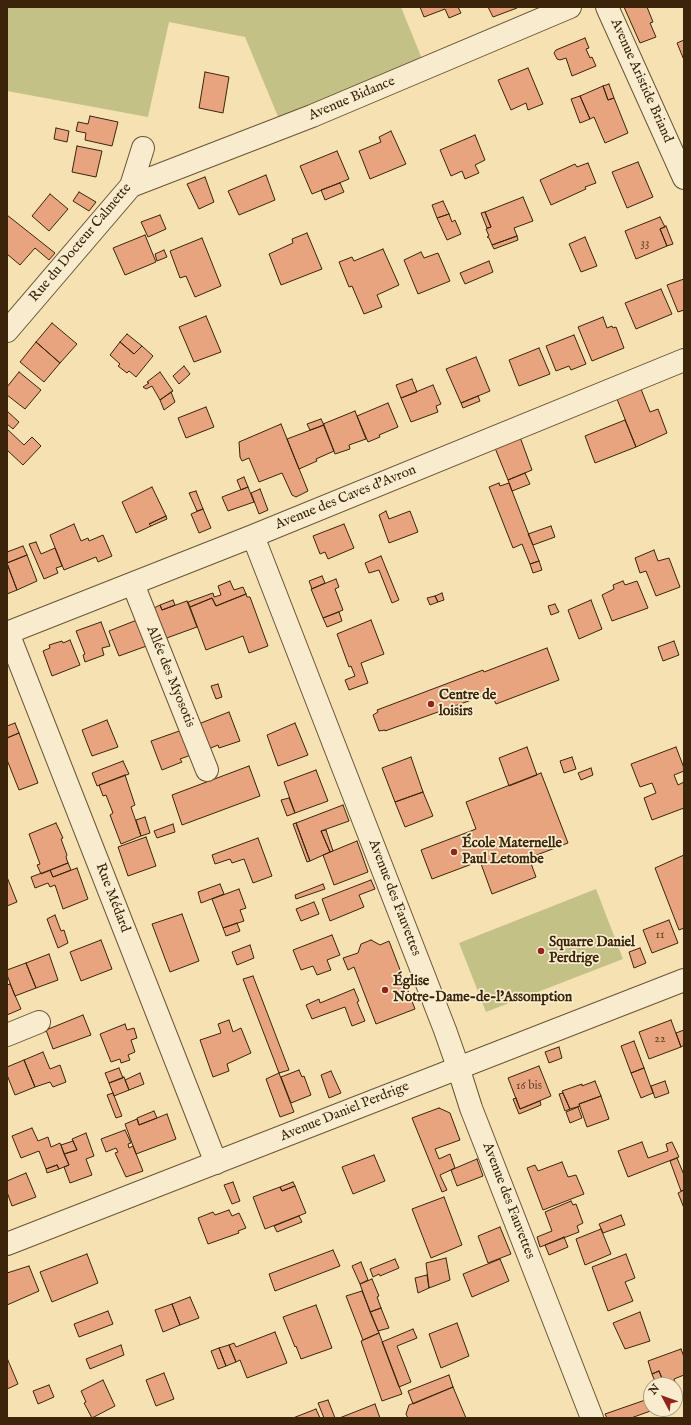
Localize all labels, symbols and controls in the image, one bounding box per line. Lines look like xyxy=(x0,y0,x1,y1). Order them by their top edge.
street label: Avenue Aristide Briand xyxy=(606,17,676,145)
street label: Avenue Bidance xyxy=(306,73,398,125)
street label: Rue du Docteur Calmette xyxy=(26,180,136,306)
house number: 33 xyxy=(641,237,649,251)
street label: Avenue des Caves d'Avron xyxy=(273,462,419,534)
street label: Allée des Myosotis xyxy=(142,624,198,730)
place label: Centre de loisirs xyxy=(439,688,496,720)
marker: Centre de loisirs xyxy=(426,699,436,709)
place label: École Maternelle Paul Letombe xyxy=(462,836,562,868)
street label: Avenue des Fauvettes xyxy=(364,837,424,959)
marker: École Maternelle Paul Letombe xyxy=(449,847,459,857)
street label: Rue Médard xyxy=(91,861,133,935)
house number: 11 xyxy=(656,929,664,943)
place label: Squarre Daniel Perdrige xyxy=(549,935,635,968)
marker: Squarre Daniel Perdrige xyxy=(536,946,546,956)
place label: Église Notre-Dame-de-l'Assomption xyxy=(393,974,572,1006)
marker: Église Notre-Dame-de-l'Assomption xyxy=(380,985,390,995)
house number: 22 xyxy=(654,1033,666,1047)
street label: Avenue Daniel Perdrige xyxy=(278,1078,412,1146)
house number: 16 bis xyxy=(516,1080,542,1094)
street label: Avenue des Fauvettes xyxy=(478,1140,538,1262)
north arrow xyxy=(643,1377,683,1417)
text: N xyxy=(646,1382,663,1398)

